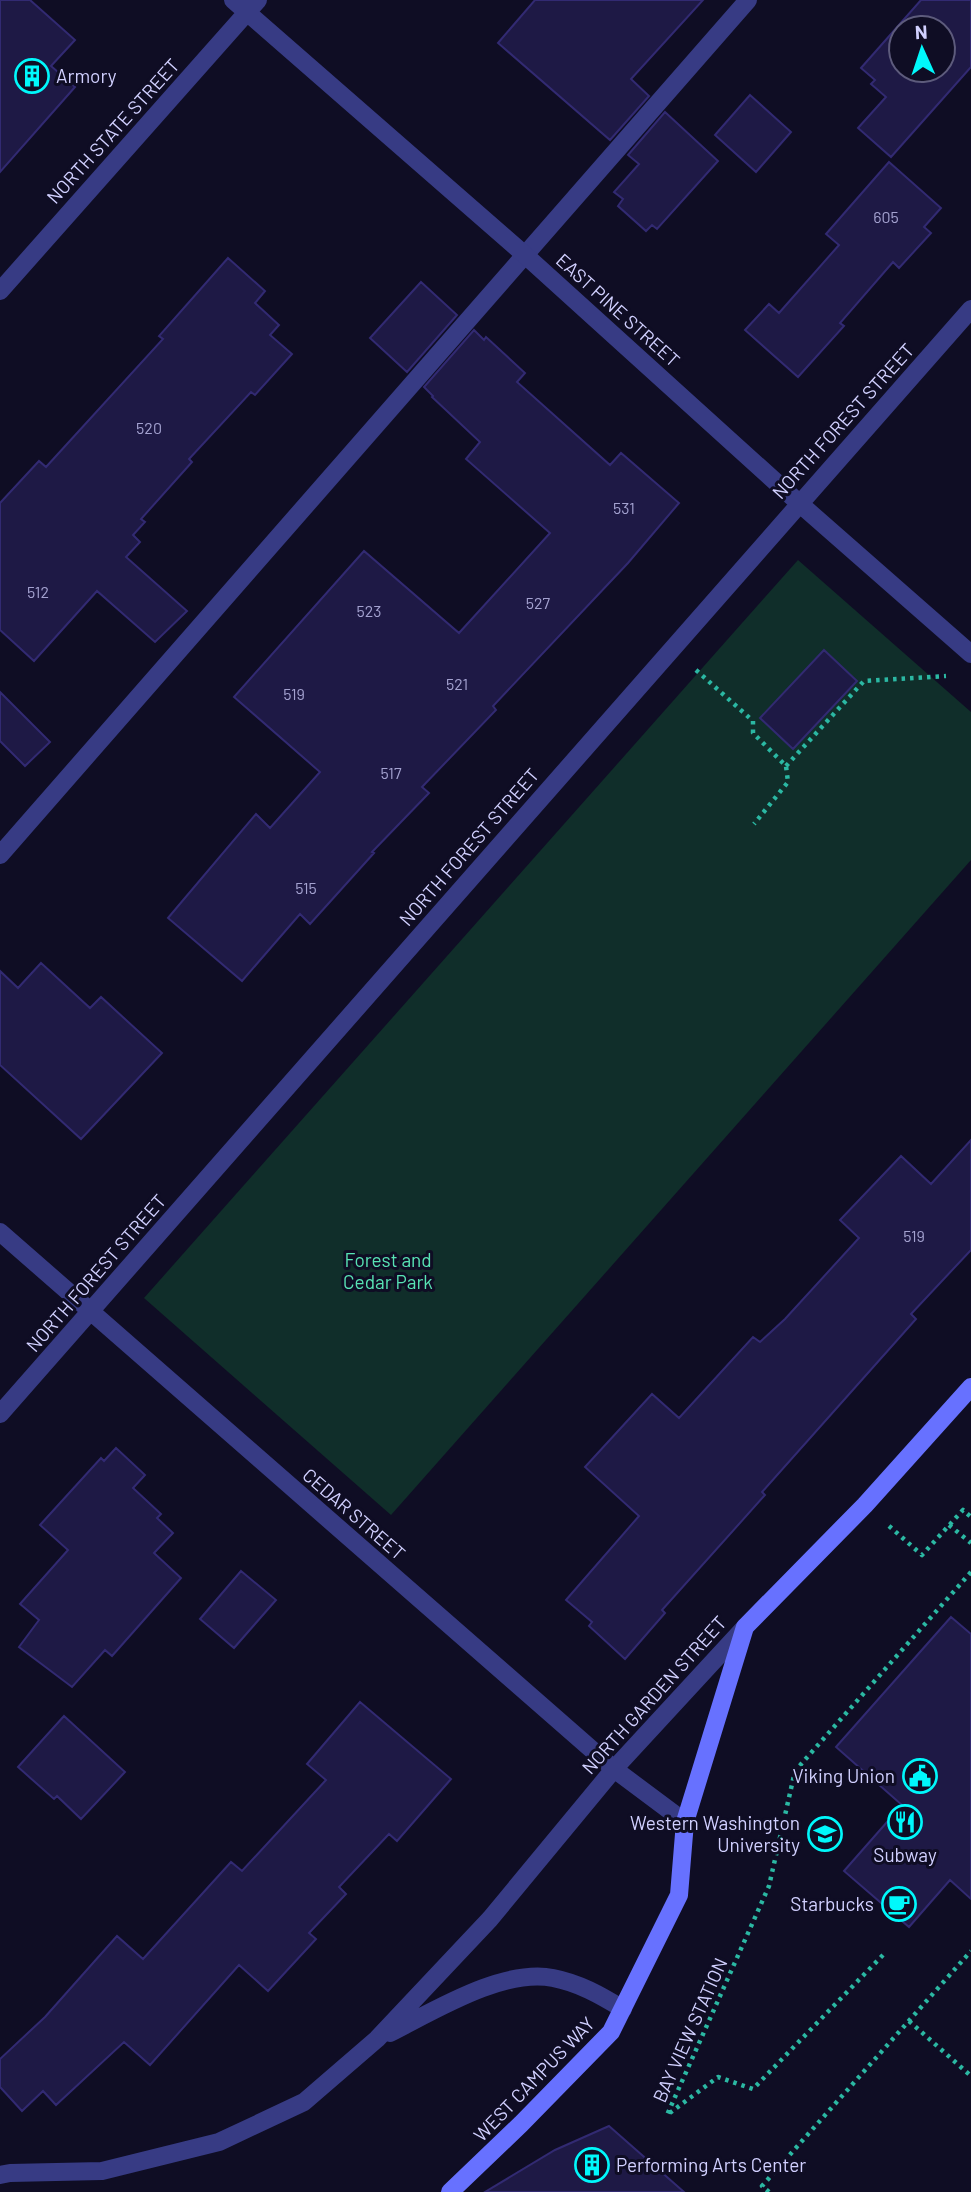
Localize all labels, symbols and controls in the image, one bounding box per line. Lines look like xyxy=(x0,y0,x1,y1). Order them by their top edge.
north arrow xyxy=(887,14,957,84)
text: N xyxy=(914,20,928,43)
street label: NORTH STATE STREET xyxy=(41,53,184,208)
building icon: Armory xyxy=(13,57,51,95)
place label: Armory xyxy=(56,64,117,87)
house number: 605 xyxy=(873,207,899,226)
street label: EAST PINE STREET xyxy=(552,248,685,371)
street label: NORTH FOREST STREET xyxy=(767,338,918,503)
house number: 520 xyxy=(136,418,162,437)
house number: 531 xyxy=(613,498,635,517)
house number: 512 xyxy=(27,582,49,601)
house number: 527 xyxy=(526,593,551,612)
house number: 523 xyxy=(357,601,381,620)
house number: 521 xyxy=(446,674,468,693)
house number: 519 xyxy=(283,684,305,703)
house number: 517 xyxy=(381,763,402,782)
street label: NORTH FOREST STREET xyxy=(394,763,543,930)
house number: 515 xyxy=(295,878,317,897)
street label: NORTH FOREST STREET xyxy=(21,1189,170,1356)
house number: 519 xyxy=(903,1226,925,1245)
park label: Forest and Cedar Park xyxy=(343,1248,433,1293)
street label: CEDAR STREET xyxy=(298,1463,410,1564)
street label: NORTH GARDEN STREET xyxy=(577,1611,731,1779)
public building icon: Viking Union xyxy=(901,1757,939,1795)
place label: Viking Union xyxy=(792,1764,895,1787)
restaurant icon: Subway xyxy=(886,1803,924,1841)
place label: Western Washington University xyxy=(630,1811,800,1856)
school or university icon: Western Washington University xyxy=(806,1815,844,1853)
place label: Subway xyxy=(873,1843,937,1866)
cafe icon: Starbucks xyxy=(880,1885,918,1923)
place label: Starbucks xyxy=(790,1892,874,1915)
street label: BAY VIEW STATION xyxy=(647,1954,732,2106)
street label: WEST CAMPUS WAY xyxy=(468,2011,599,2146)
building icon: Performing Arts Center xyxy=(573,2146,611,2184)
place label: Performing Arts Center xyxy=(616,2153,806,2176)

